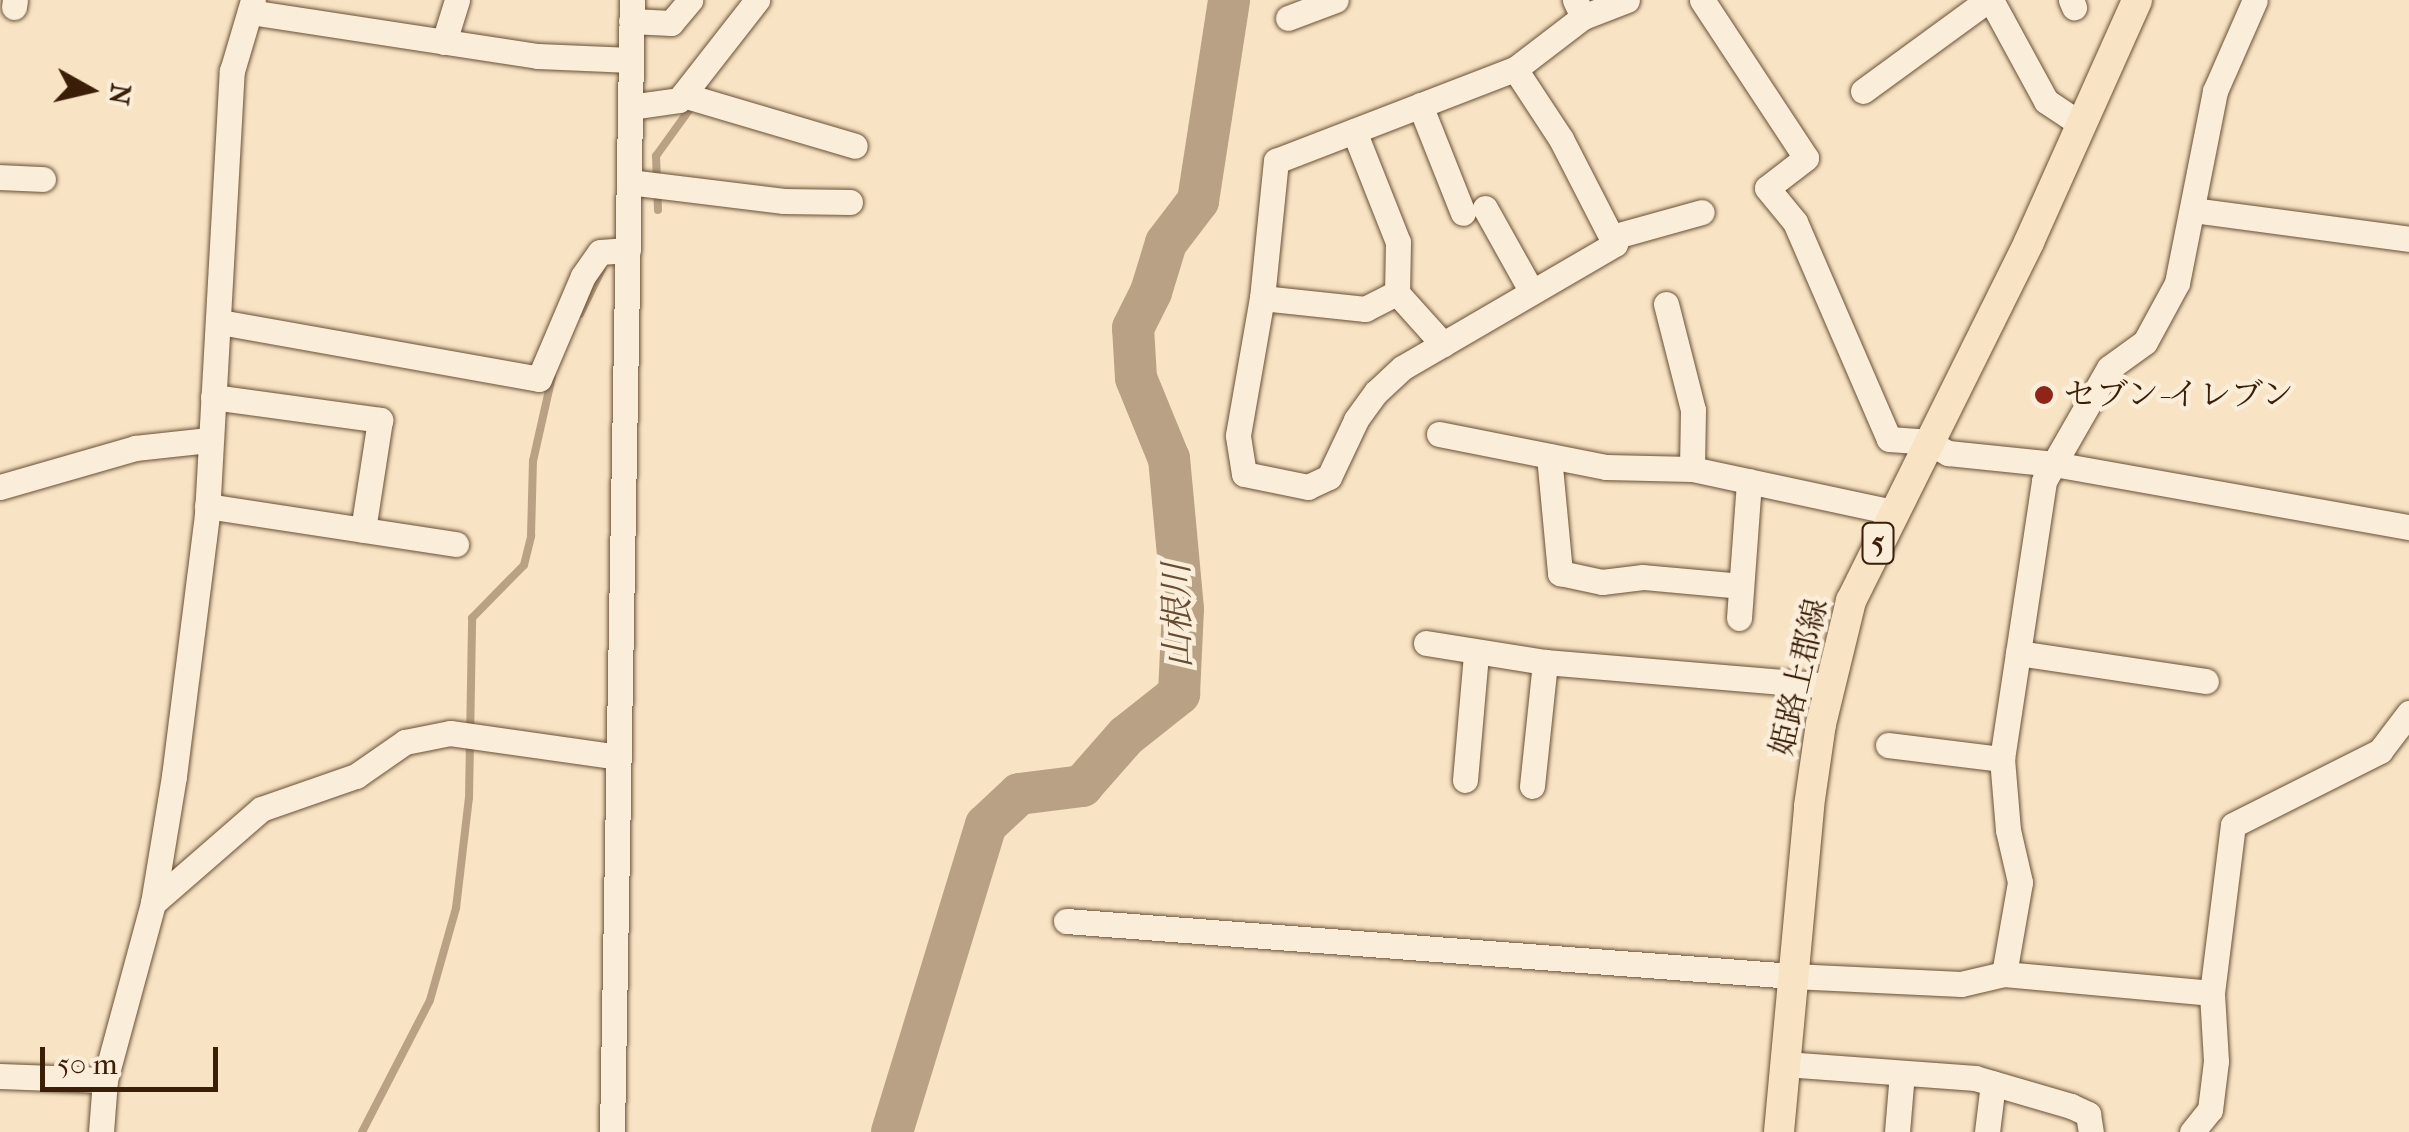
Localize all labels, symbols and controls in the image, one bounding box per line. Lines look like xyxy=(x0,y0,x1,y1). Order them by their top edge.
north arrow xyxy=(40,40,140,140)
text: N xyxy=(102,81,138,107)
place label: セブン-イレブン xyxy=(2064,376,2296,414)
marker: セブン-イレブン xyxy=(2033,384,2055,406)
road number: 5 xyxy=(1860,518,1896,568)
water label: 山根川 xyxy=(1156,563,1200,669)
street label: 姫路上郡線 xyxy=(1763,595,1837,759)
scale bar xyxy=(45,1027,222,1089)
text: 50 m xyxy=(57,1047,118,1082)

